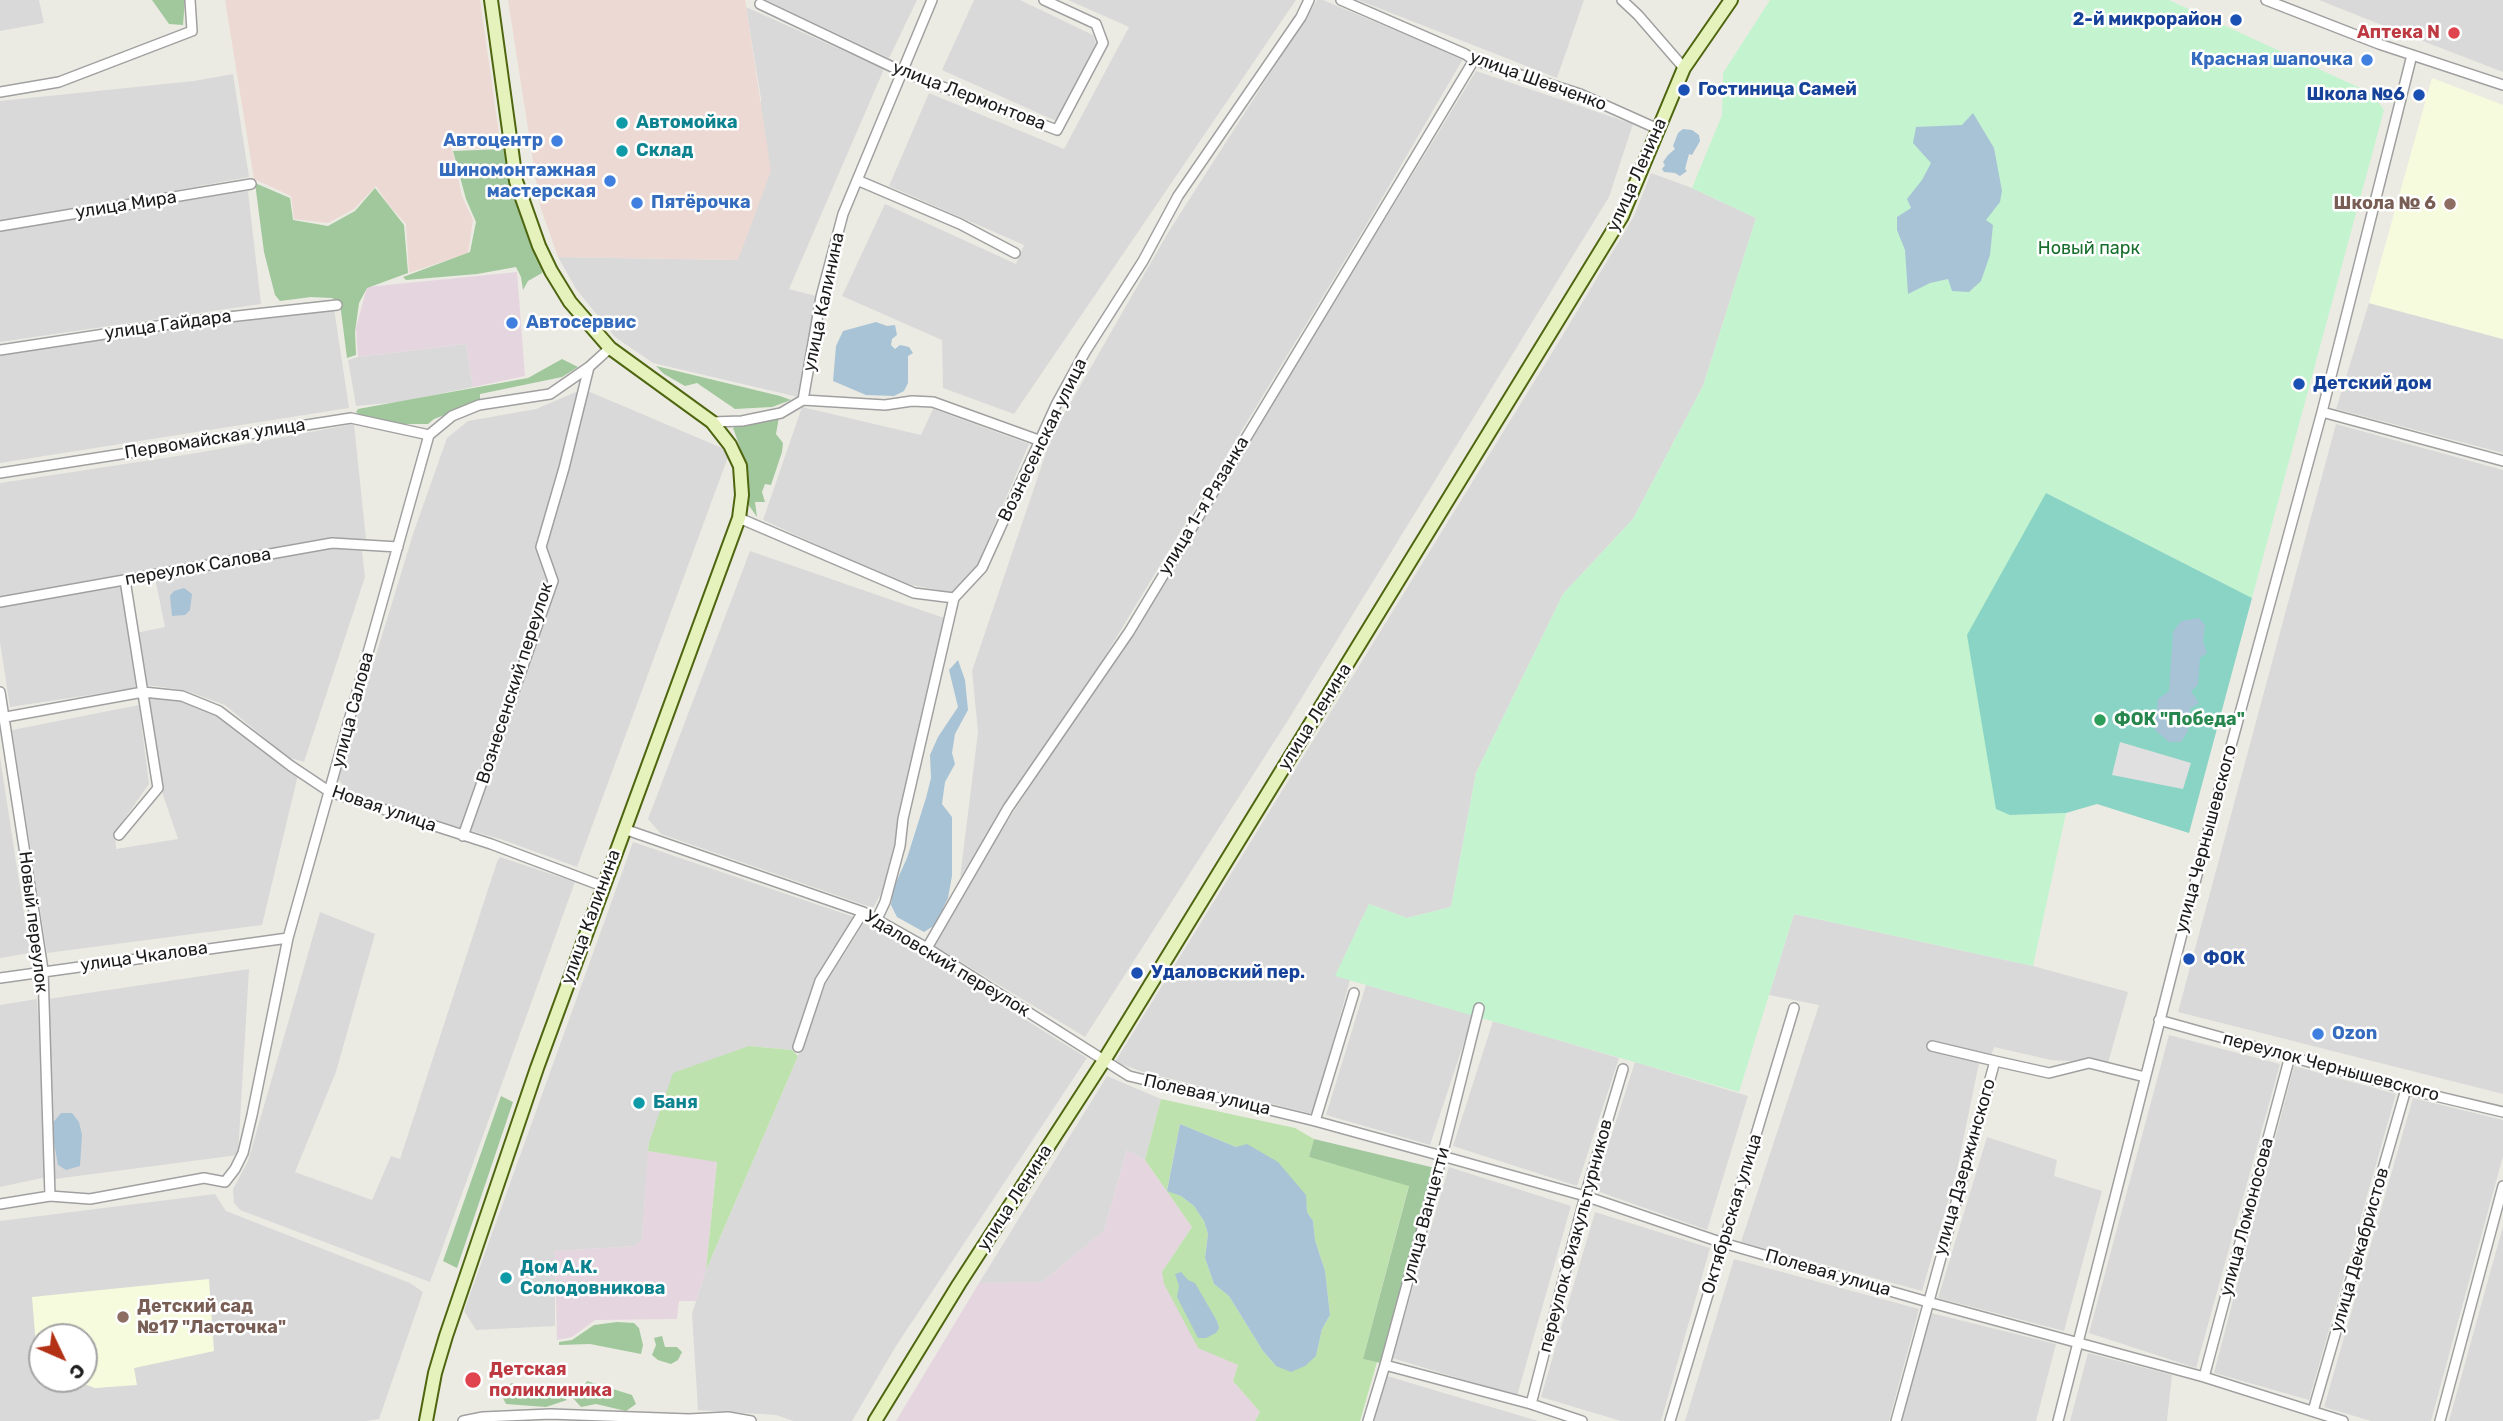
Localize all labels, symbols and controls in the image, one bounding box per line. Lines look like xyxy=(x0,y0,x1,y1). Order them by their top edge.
place label: 2-й микрорайон xyxy=(2073,9,2222,31)
marker: 2-й микрорайон xyxy=(2228,12,2244,28)
place label: Аптека N xyxy=(2357,22,2440,44)
marker: Аптека N xyxy=(2446,25,2462,41)
street label: улица Шевченко xyxy=(1467,46,1609,116)
place label: Красная шапочка xyxy=(2191,49,2353,71)
marker: Красная шапочка xyxy=(2359,52,2375,68)
street label: улица Лермонтова xyxy=(889,57,1049,135)
place label: Гостиница Самей xyxy=(1698,79,1857,101)
marker: Гостиница Самей xyxy=(1676,82,1692,98)
place label: Школа №6 xyxy=(2306,84,2405,106)
marker: Школа №6 xyxy=(2411,87,2427,103)
place label: Автомойка xyxy=(636,112,738,134)
marker: Автомойка xyxy=(614,115,630,131)
street label: улица Ленина xyxy=(1602,115,1672,235)
place label: Автоцентр xyxy=(443,130,543,152)
marker: Автоцентр xyxy=(549,133,565,149)
place label: Склад xyxy=(636,140,693,162)
marker: Склад xyxy=(614,143,630,159)
place label: Шиномонтажная мастерская xyxy=(439,160,596,202)
marker: Шиномонтажная мастерская xyxy=(602,173,618,189)
street label: улица Мира xyxy=(74,186,178,224)
place label: Пятёрочка xyxy=(651,192,751,214)
place label: Школа № 6 xyxy=(2334,193,2436,215)
marker: Пятёрочка xyxy=(629,195,645,211)
marker: Школа № 6 xyxy=(2442,196,2458,212)
street label: улица Калинина xyxy=(799,230,849,374)
park label: Новый парк xyxy=(2038,238,2140,260)
street label: улица Гайдара xyxy=(103,305,233,345)
place label: Автосервис xyxy=(526,312,636,334)
marker: Автосервис xyxy=(504,315,520,331)
street label: Вознесенская улица xyxy=(994,355,1092,525)
place label: Детский дом xyxy=(2313,373,2432,395)
marker: Детский дом xyxy=(2291,376,2307,392)
street label: Первомайская улица xyxy=(123,414,307,464)
street label: улица 1-я Рязанка xyxy=(1154,433,1254,579)
street label: переулок Салова xyxy=(123,544,273,590)
street label: Вознесенский переулок xyxy=(472,580,558,786)
street label: улица Салова xyxy=(327,650,379,770)
street label: улица Ленина xyxy=(1274,660,1356,774)
place label: ФОК "Победа" xyxy=(2114,709,2245,731)
marker: ФОК "Победа" xyxy=(2092,712,2108,728)
street label: улица Чернышевского xyxy=(2170,742,2242,936)
street label: Новая улица xyxy=(329,781,439,837)
street label: улица Калинина xyxy=(557,847,625,987)
street label: Новый переулок xyxy=(14,850,52,994)
street label: Удаловский переулок xyxy=(860,906,1034,1022)
street label: улица Чкалова xyxy=(79,937,209,977)
place label: ФОК xyxy=(2203,948,2245,970)
marker: ФОК xyxy=(2181,951,2197,967)
place label: Удаловский пер. xyxy=(1151,962,1305,984)
marker: Удаловский пер. xyxy=(1129,965,1145,981)
place label: Ozon xyxy=(2332,1023,2377,1045)
marker: Ozon xyxy=(2310,1026,2326,1042)
street label: переулок Чернышевского xyxy=(2220,1028,2442,1106)
street label: Полевая улица xyxy=(1141,1070,1273,1120)
street label: улица Дзержинского xyxy=(1929,1076,2001,1258)
place label: Баня xyxy=(653,1092,698,1114)
marker: Баня xyxy=(631,1095,647,1111)
street label: переулок Физкультурников xyxy=(1534,1117,1618,1355)
street label: Октябрьская улица xyxy=(1697,1131,1767,1297)
street label: улица Ломоносова xyxy=(2215,1135,2279,1299)
street label: улица Ленина xyxy=(973,1141,1057,1255)
street label: улица Ванцетти xyxy=(1397,1145,1455,1285)
street label: улица Декабристов xyxy=(2326,1165,2394,1335)
street label: Полевая улица xyxy=(1763,1245,1893,1301)
place label: Дом А.К. Солодовникова xyxy=(520,1257,665,1300)
marker: Дом А.К. Солодовникова xyxy=(498,1270,514,1286)
place label: Детский сад №17 "Ласточка" xyxy=(137,1296,286,1338)
marker: Детский сад №17 "Ласточка" xyxy=(115,1309,131,1325)
north arrow xyxy=(28,1323,98,1393)
text: С xyxy=(64,1359,90,1384)
place label: Детская поликлиника xyxy=(489,1359,612,1402)
marker: Детская поликлиника xyxy=(463,1370,483,1390)

